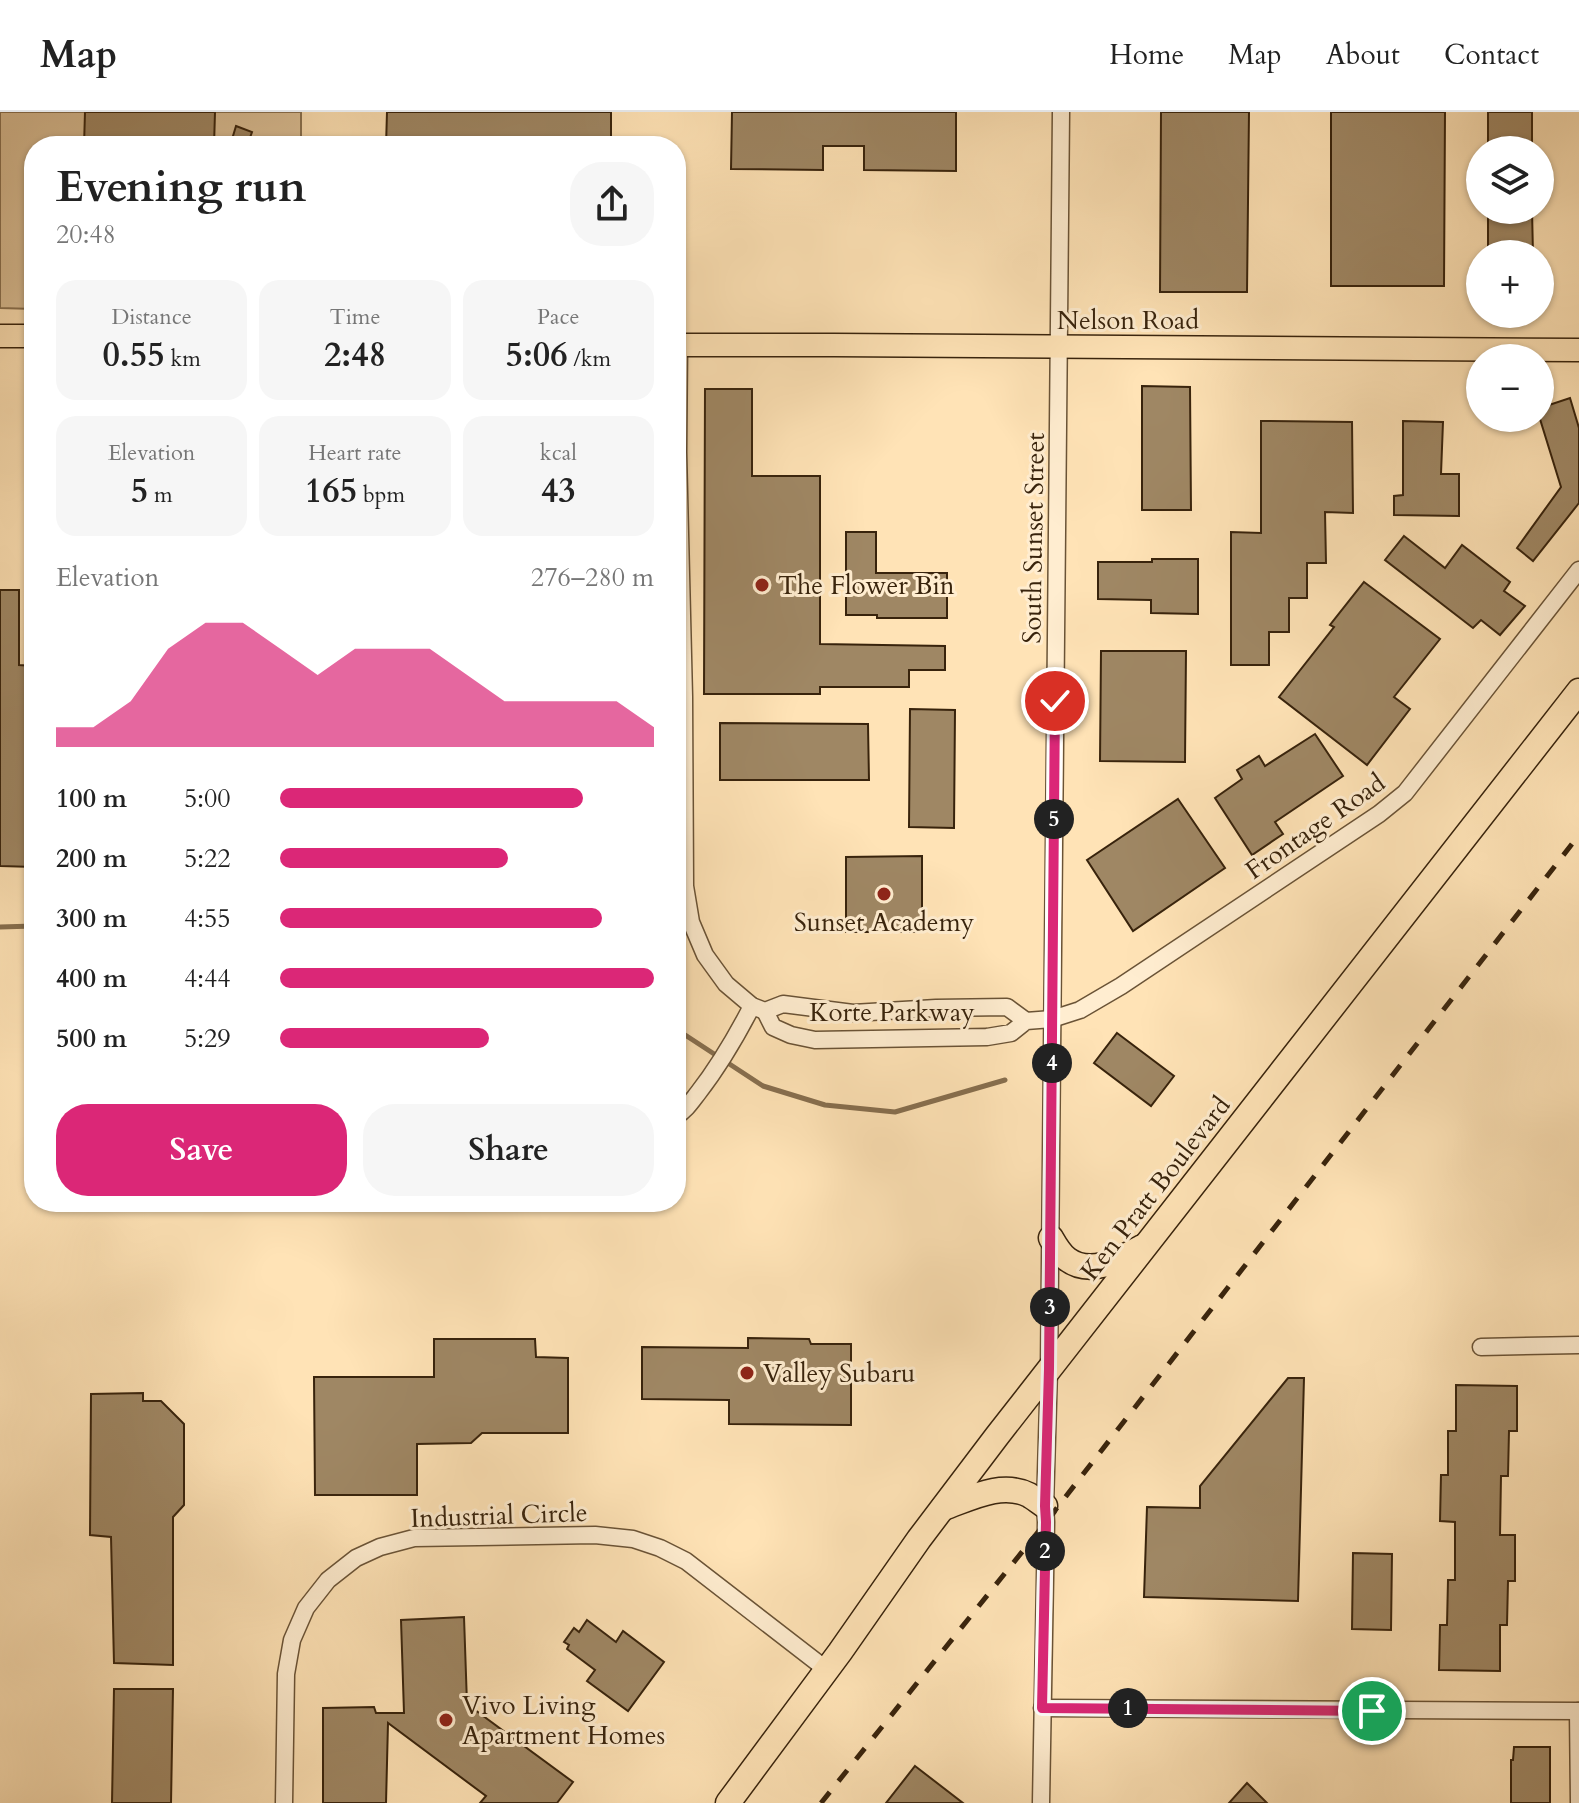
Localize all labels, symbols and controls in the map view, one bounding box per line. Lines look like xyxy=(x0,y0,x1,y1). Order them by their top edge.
text: Map xyxy=(40,29,117,81)
text: Home xyxy=(1109,36,1184,74)
text: Map xyxy=(1228,36,1282,74)
text: About xyxy=(1326,36,1400,74)
text: Contact xyxy=(1444,36,1539,74)
map controls xyxy=(1466,136,1554,432)
button: layers xyxy=(1466,136,1554,224)
text: Evening run xyxy=(56,157,306,217)
button: share xyxy=(570,162,654,246)
text: 20:48 xyxy=(56,217,116,252)
button: + xyxy=(1466,240,1554,328)
text: Distance xyxy=(111,302,192,332)
text: Time xyxy=(330,302,380,332)
text: Pace xyxy=(537,302,580,332)
street label: Nelson Road xyxy=(1057,303,1199,338)
text: 0.55 xyxy=(102,332,165,378)
text: 2:48 xyxy=(324,332,386,378)
text: 5:06 xyxy=(506,332,568,378)
text: km xyxy=(165,344,201,374)
text: /km xyxy=(568,344,611,374)
button: − xyxy=(1466,344,1554,432)
street label: South Sunset Street xyxy=(1014,432,1053,644)
text: Elevation xyxy=(108,438,195,468)
text: Heart rate xyxy=(308,438,402,468)
text: kcal xyxy=(540,438,577,468)
text: 5 xyxy=(131,468,148,514)
text: 165 xyxy=(305,468,357,514)
text: 43 xyxy=(541,468,576,514)
text: m xyxy=(148,480,173,510)
text: bpm xyxy=(357,480,405,510)
text: Elevation xyxy=(56,560,159,595)
text: 276–280 m xyxy=(531,560,654,595)
place label: The Flower Bin xyxy=(778,568,955,603)
marker: The Flower Bin xyxy=(753,576,771,594)
pin xyxy=(1021,667,1089,735)
icon: check xyxy=(1033,679,1077,723)
street label: Frontage Road xyxy=(1238,765,1392,888)
text: 100 m xyxy=(56,781,127,816)
text: 5:00 xyxy=(184,781,231,816)
pin: 5 xyxy=(1034,799,1074,839)
text: 5 xyxy=(1048,804,1060,834)
text: 200 m xyxy=(56,841,127,876)
text: 5:22 xyxy=(184,841,231,876)
marker: Sunset Academy xyxy=(875,885,893,903)
text: 300 m xyxy=(56,901,127,936)
text: 4:55 xyxy=(184,901,231,936)
place label: Sunset Academy xyxy=(794,905,975,940)
text: 400 m xyxy=(56,961,127,996)
text: 4:44 xyxy=(184,961,231,996)
street label: Korte Parkway xyxy=(809,995,975,1030)
text: 500 m xyxy=(56,1021,127,1056)
text: 5:29 xyxy=(184,1021,231,1056)
pin: 4 xyxy=(1032,1043,1072,1083)
text: 4 xyxy=(1046,1048,1058,1078)
street label: Ken Pratt Boulevard xyxy=(1072,1089,1238,1288)
button: Save xyxy=(56,1104,347,1196)
button: Share xyxy=(363,1104,654,1196)
pin: 3 xyxy=(1030,1287,1070,1327)
text: 3 xyxy=(1044,1292,1056,1322)
place label: Valley Subaru xyxy=(763,1356,915,1391)
marker: Valley Subaru xyxy=(738,1364,756,1382)
street label: Industrial Circle xyxy=(410,1495,588,1536)
pin: 2 xyxy=(1025,1531,1065,1571)
text: 2 xyxy=(1039,1536,1051,1566)
pin xyxy=(1338,1677,1406,1745)
place label: Vivo Living Apartment Homes xyxy=(462,1688,665,1753)
pin: 1 xyxy=(1108,1688,1148,1728)
icon: arrive xyxy=(1350,1689,1394,1733)
text: 1 xyxy=(1122,1693,1134,1723)
marker: Vivo Living Apartment Homes xyxy=(437,1711,455,1729)

